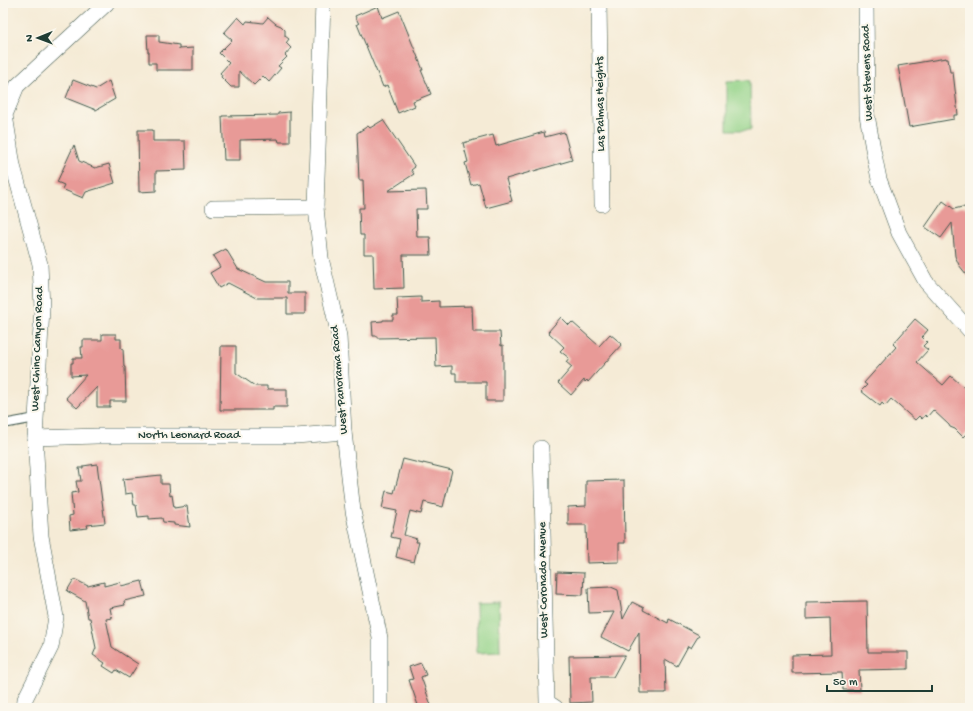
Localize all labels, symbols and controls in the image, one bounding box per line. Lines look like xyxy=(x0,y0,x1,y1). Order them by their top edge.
north arrow xyxy=(18,18,58,58)
street label: West Stevens Road xyxy=(859,24,877,121)
text: N xyxy=(24,34,36,42)
street label: Las Palmas Heights xyxy=(593,56,609,152)
street label: West Chino Canyon Road xyxy=(29,286,47,412)
street label: West Panorama Road xyxy=(328,324,352,435)
street label: North Leonard Road xyxy=(138,429,241,443)
street label: West Coronado Avenue xyxy=(536,521,552,638)
scale bar xyxy=(827,667,932,693)
text: 50 m xyxy=(833,676,858,690)

